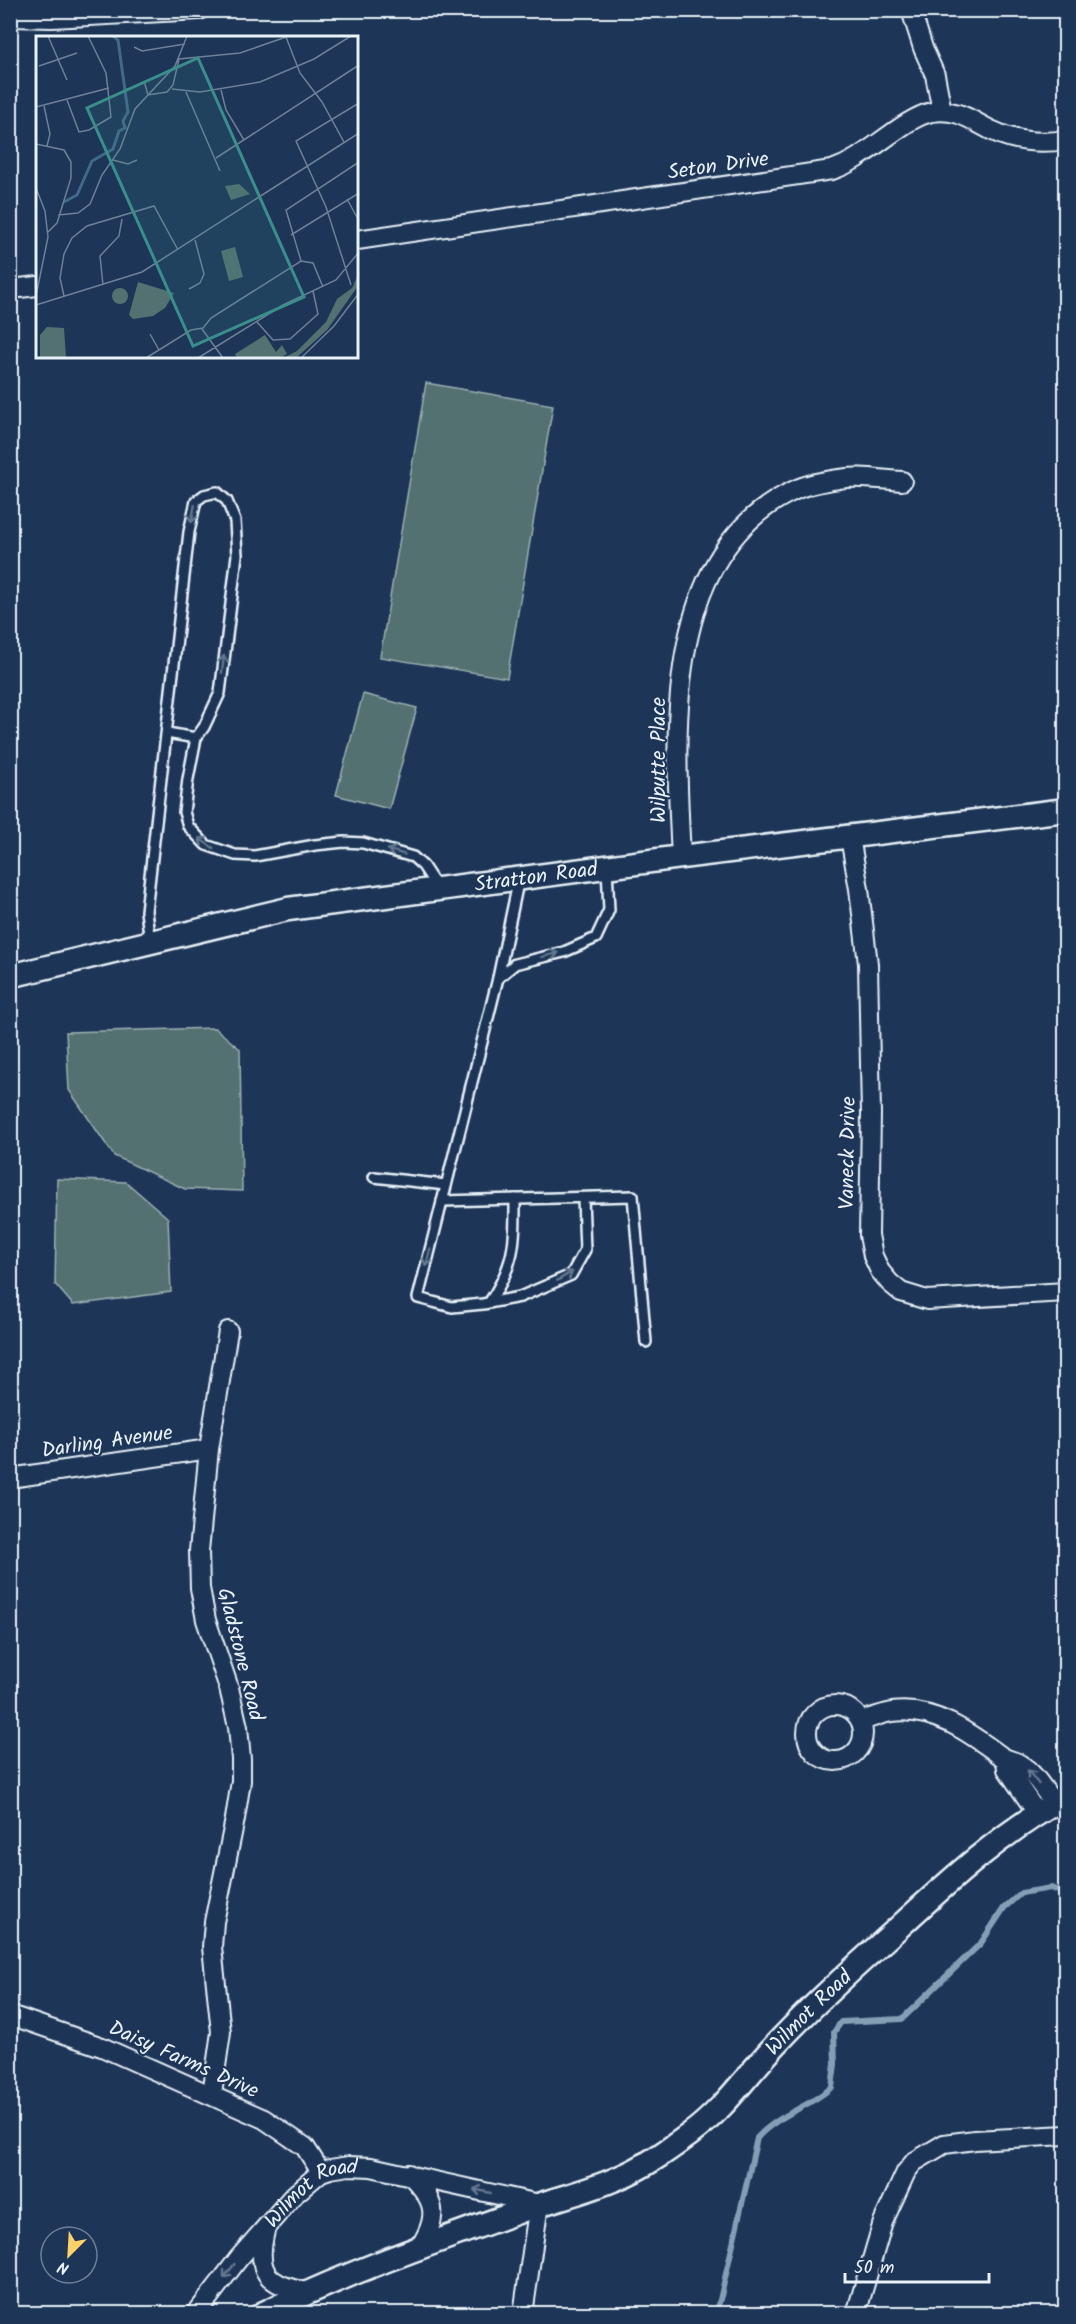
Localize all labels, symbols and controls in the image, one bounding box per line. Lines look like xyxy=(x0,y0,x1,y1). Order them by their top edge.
inset map xyxy=(36,36,358,358)
street label: Seton Drive xyxy=(666,143,771,190)
one-way arrow xyxy=(187,504,198,524)
one-way arrow xyxy=(218,654,229,674)
street label: Wilputte Place xyxy=(643,696,676,823)
one-way arrow xyxy=(198,837,215,849)
one-way arrow xyxy=(387,846,406,857)
street label: Stratton Road xyxy=(473,853,600,902)
one-way arrow xyxy=(541,949,560,961)
street label: Vaneck Drive xyxy=(831,1096,866,1210)
one-way arrow xyxy=(422,1248,433,1267)
one-way arrow xyxy=(556,1270,573,1282)
street label: Darling Avenue xyxy=(40,1417,175,1468)
street label: Gladstone Road xyxy=(207,1584,272,1725)
one-way arrow xyxy=(1027,1769,1040,1785)
street label: Wilmot Road xyxy=(758,1962,861,2064)
street label: Daisy Farms Drive xyxy=(103,2012,264,2108)
street label: Wilmot Road xyxy=(257,2151,359,2236)
one-way arrow xyxy=(473,2185,492,2196)
north arrow xyxy=(39,2225,99,2285)
scale bar xyxy=(845,2246,989,2284)
text: N xyxy=(54,2254,73,2281)
text: 50 m xyxy=(854,2254,894,2283)
one-way arrow xyxy=(222,2263,235,2279)

